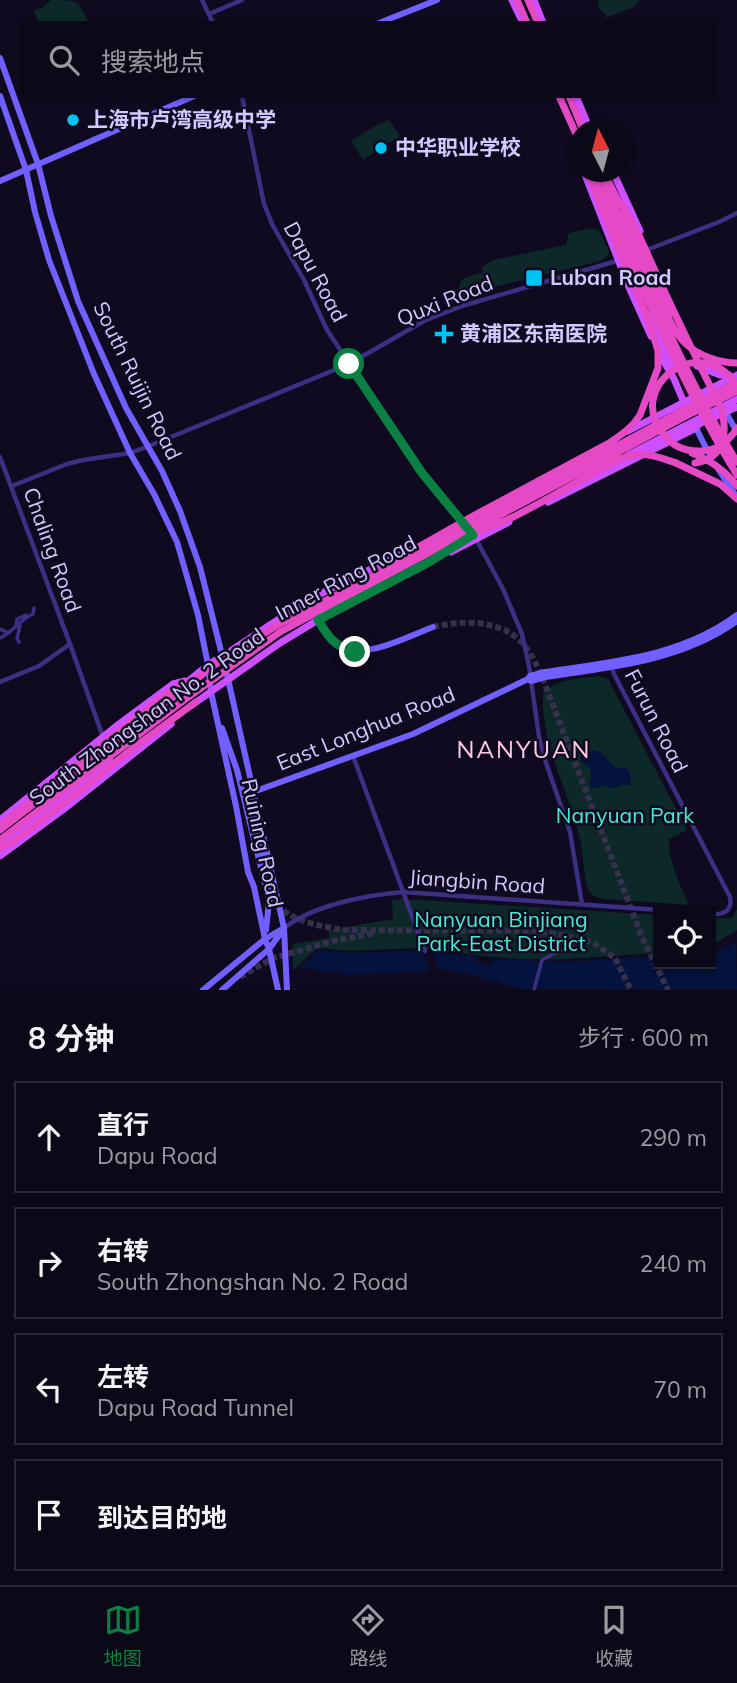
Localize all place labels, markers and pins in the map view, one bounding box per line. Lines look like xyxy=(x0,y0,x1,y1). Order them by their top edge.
place label: 上海市卢湾高级中学 xyxy=(87,106,276,132)
marker: 上海市卢湾高级中学 xyxy=(65,112,81,128)
place label: 中华职业学校 xyxy=(395,134,521,160)
marker: 中华职业学校 xyxy=(373,140,389,156)
place label: Luban Road xyxy=(550,264,671,290)
marker: Luban Road xyxy=(524,268,544,288)
place label: 黄浦区东南医院 xyxy=(460,320,607,346)
marker: 黄浦区东南医院 xyxy=(434,324,454,344)

